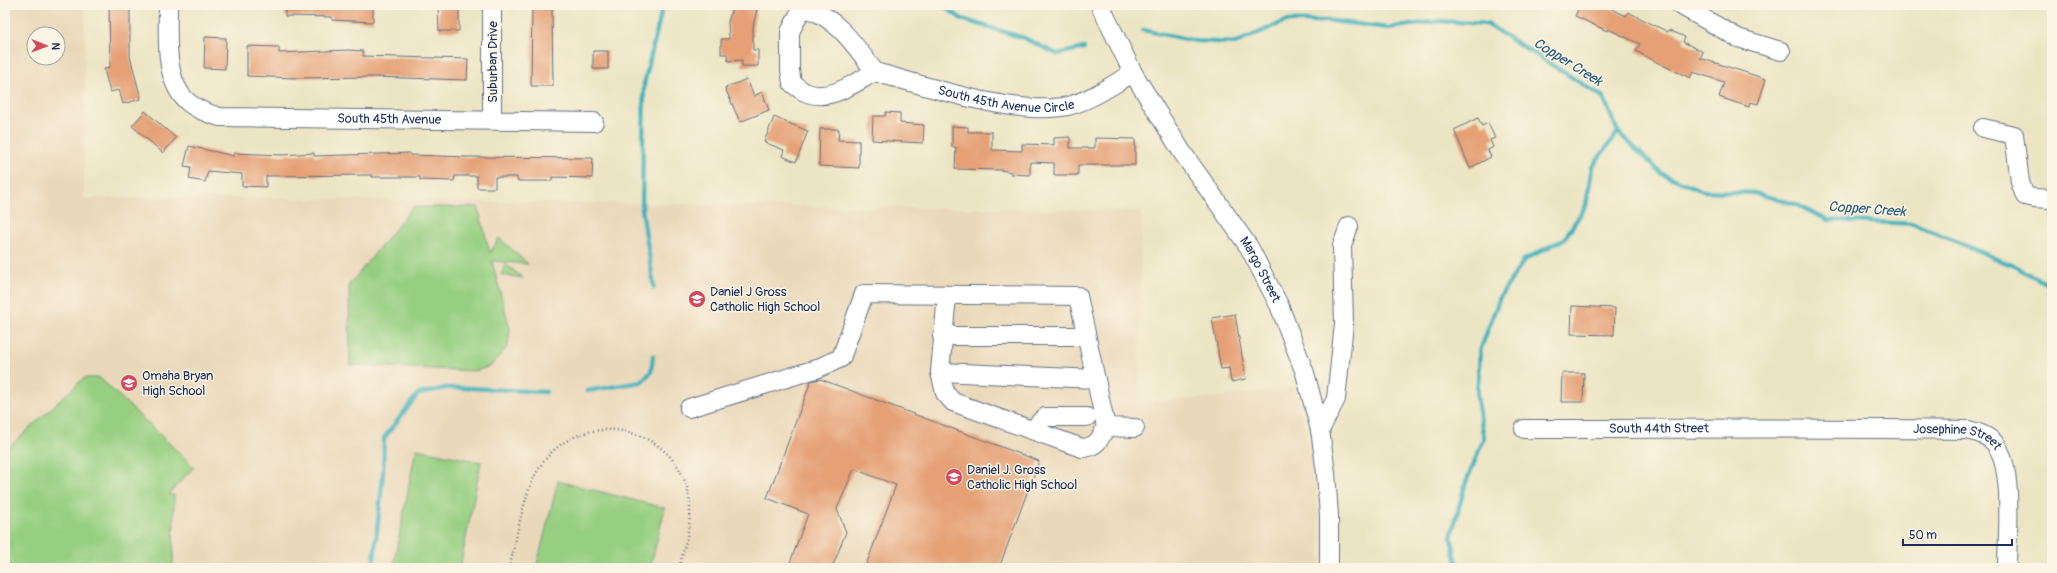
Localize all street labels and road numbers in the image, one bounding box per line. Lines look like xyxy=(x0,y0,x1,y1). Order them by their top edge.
street label: Suburban Drive xyxy=(485,21,501,103)
street label: South 45th Avenue Circle xyxy=(936,82,1077,116)
street label: South 45th Avenue xyxy=(337,111,442,128)
street label: Margo Street xyxy=(1236,234,1285,306)
street label: South 44th Street xyxy=(1609,420,1710,437)
street label: Josephine Street xyxy=(1913,421,2006,453)

